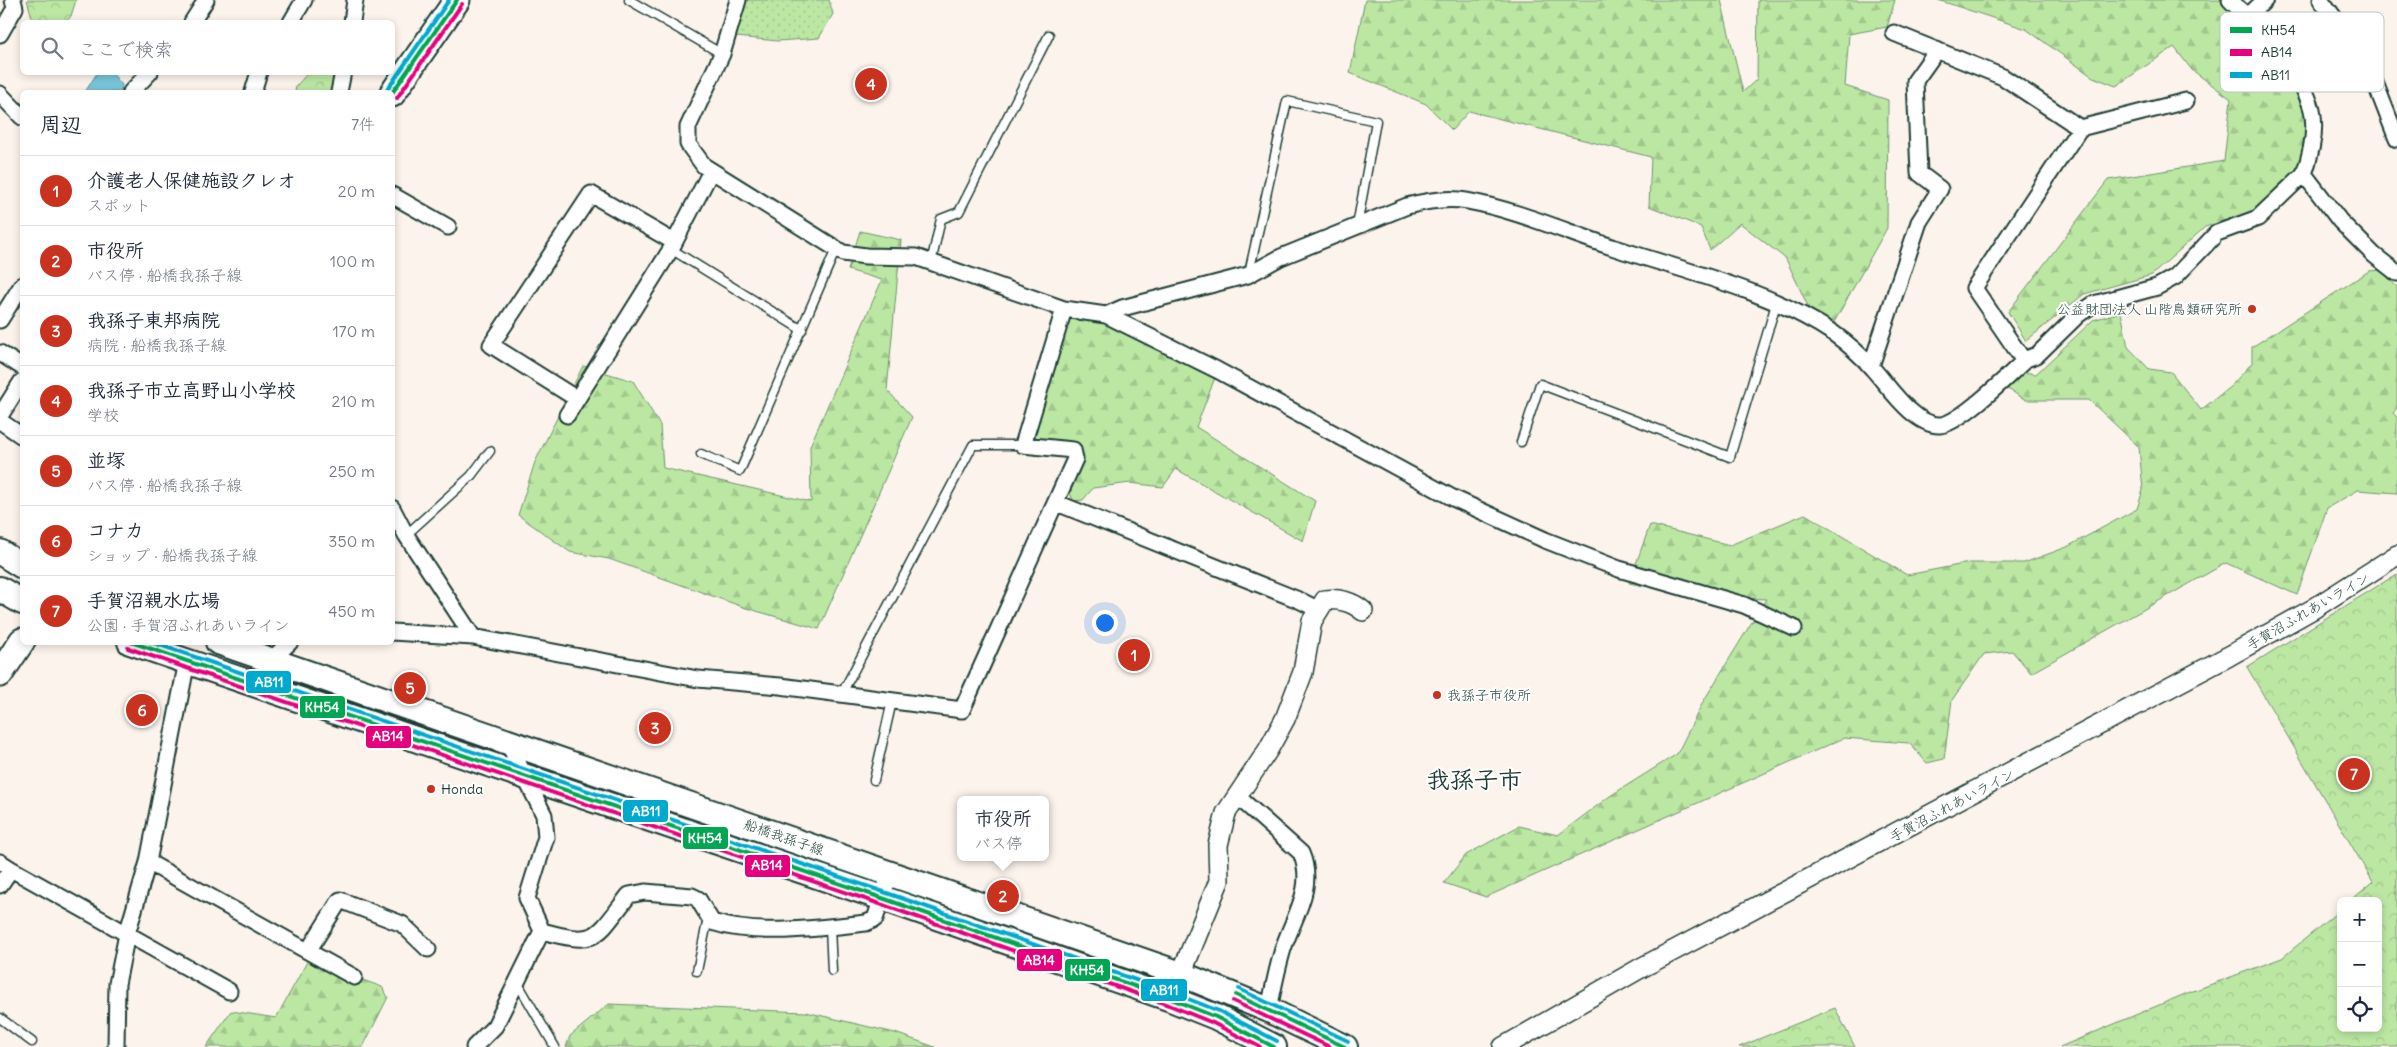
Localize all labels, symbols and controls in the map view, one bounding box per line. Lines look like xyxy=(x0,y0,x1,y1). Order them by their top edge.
legend xyxy=(2220,12,2384,92)
search box xyxy=(20,20,395,75)
text: KH54 xyxy=(2261,21,2296,39)
icon: search xyxy=(38,34,66,62)
text: ここで検索 xyxy=(78,37,173,61)
text: AB14 xyxy=(2261,43,2293,61)
pin: 4 xyxy=(855,65,887,103)
text: AB11 xyxy=(2261,66,2290,84)
text: 周辺 xyxy=(40,111,82,138)
text: 7件 xyxy=(351,114,375,134)
text: 介護老人保健施設クレオ xyxy=(87,168,296,192)
text: 1 xyxy=(53,181,59,201)
text: 20 m xyxy=(338,181,375,201)
text: スポット xyxy=(87,195,151,215)
text: 市役所 xyxy=(87,238,144,262)
text: 2 xyxy=(52,251,60,271)
text: 100 m xyxy=(330,251,375,271)
text: バス停 · 船橋我孫子線 xyxy=(87,265,242,285)
place label: 公益財団法人 山階鳥類研究所 xyxy=(2057,300,2242,318)
marker: 公益財団法人 山階鳥類研究所 xyxy=(2246,303,2258,315)
text: 我孫子東邦病院 xyxy=(87,308,220,332)
text: 3 xyxy=(51,321,61,341)
text: 170 m xyxy=(332,321,375,341)
text: 病院 · 船橋我孫子線 xyxy=(87,335,226,355)
text: 我孫子市立高野山小学校 xyxy=(87,378,296,402)
text: 4 xyxy=(51,391,61,411)
text: 210 m xyxy=(332,391,375,411)
text: 学校 xyxy=(87,405,119,425)
text: 並塚 xyxy=(87,448,125,472)
text: 5 xyxy=(51,461,61,481)
text: 250 m xyxy=(329,461,375,481)
text: バス停 · 船橋我孫子線 xyxy=(87,475,242,495)
text: コナカ xyxy=(87,518,144,542)
text: 6 xyxy=(51,531,61,551)
text: 350 m xyxy=(328,531,375,551)
text: ショップ · 船橋我孫子線 xyxy=(87,545,258,565)
street label: 手賀沼ふれあいライン xyxy=(2243,568,2373,654)
text: 手賀沼親水広場 xyxy=(87,588,220,612)
text: 7 xyxy=(52,601,60,621)
text: 450 m xyxy=(328,601,375,621)
your location xyxy=(1092,610,1118,636)
text: 公園 · 手賀沼ふれあいライン xyxy=(87,615,290,635)
pin: 1 xyxy=(1118,636,1150,674)
pin: 5 xyxy=(394,669,426,707)
line badge: AB11 xyxy=(245,670,292,694)
text: AB11 xyxy=(254,673,284,691)
place label: 我孫子市役所 xyxy=(1447,686,1531,704)
marker: 我孫子市役所 xyxy=(1431,689,1443,701)
pin: 6 xyxy=(126,691,158,729)
line badge: KH54 xyxy=(299,695,346,719)
text: KH54 xyxy=(305,698,339,716)
pin: 3 xyxy=(639,709,671,747)
line badge: AB14 xyxy=(365,725,412,749)
text: AB14 xyxy=(372,727,404,745)
pin: 7 xyxy=(2338,755,2370,793)
district label: 我孫子市 xyxy=(1426,764,1522,794)
street label: 手賀沼ふれあいライン xyxy=(1886,764,2018,846)
place label: Honda xyxy=(441,780,483,798)
marker: Honda xyxy=(425,783,437,795)
popup xyxy=(957,796,1049,861)
line badge: AB11 xyxy=(622,799,669,823)
text: AB11 xyxy=(631,802,661,820)
text: 市役所 xyxy=(974,806,1032,830)
street label: 船橋我孫子線 xyxy=(741,815,827,859)
line badge: KH54 xyxy=(682,826,729,850)
text: KH54 xyxy=(688,829,722,847)
text: バス停 xyxy=(974,833,1023,853)
line badge: AB14 xyxy=(744,854,791,878)
text: AB14 xyxy=(751,856,783,874)
pin: 2 xyxy=(987,877,1019,915)
map controls xyxy=(2337,897,2382,1032)
button: + xyxy=(2337,897,2382,942)
button: − xyxy=(2337,942,2382,987)
line badge: AB14 xyxy=(1016,948,1063,972)
text: AB14 xyxy=(1023,951,1055,969)
line badge: KH54 xyxy=(1064,958,1111,982)
text: KH54 xyxy=(1070,961,1104,979)
line badge: AB11 xyxy=(1140,978,1188,1002)
text: AB11 xyxy=(1149,981,1179,999)
button: locate xyxy=(2337,987,2382,1032)

